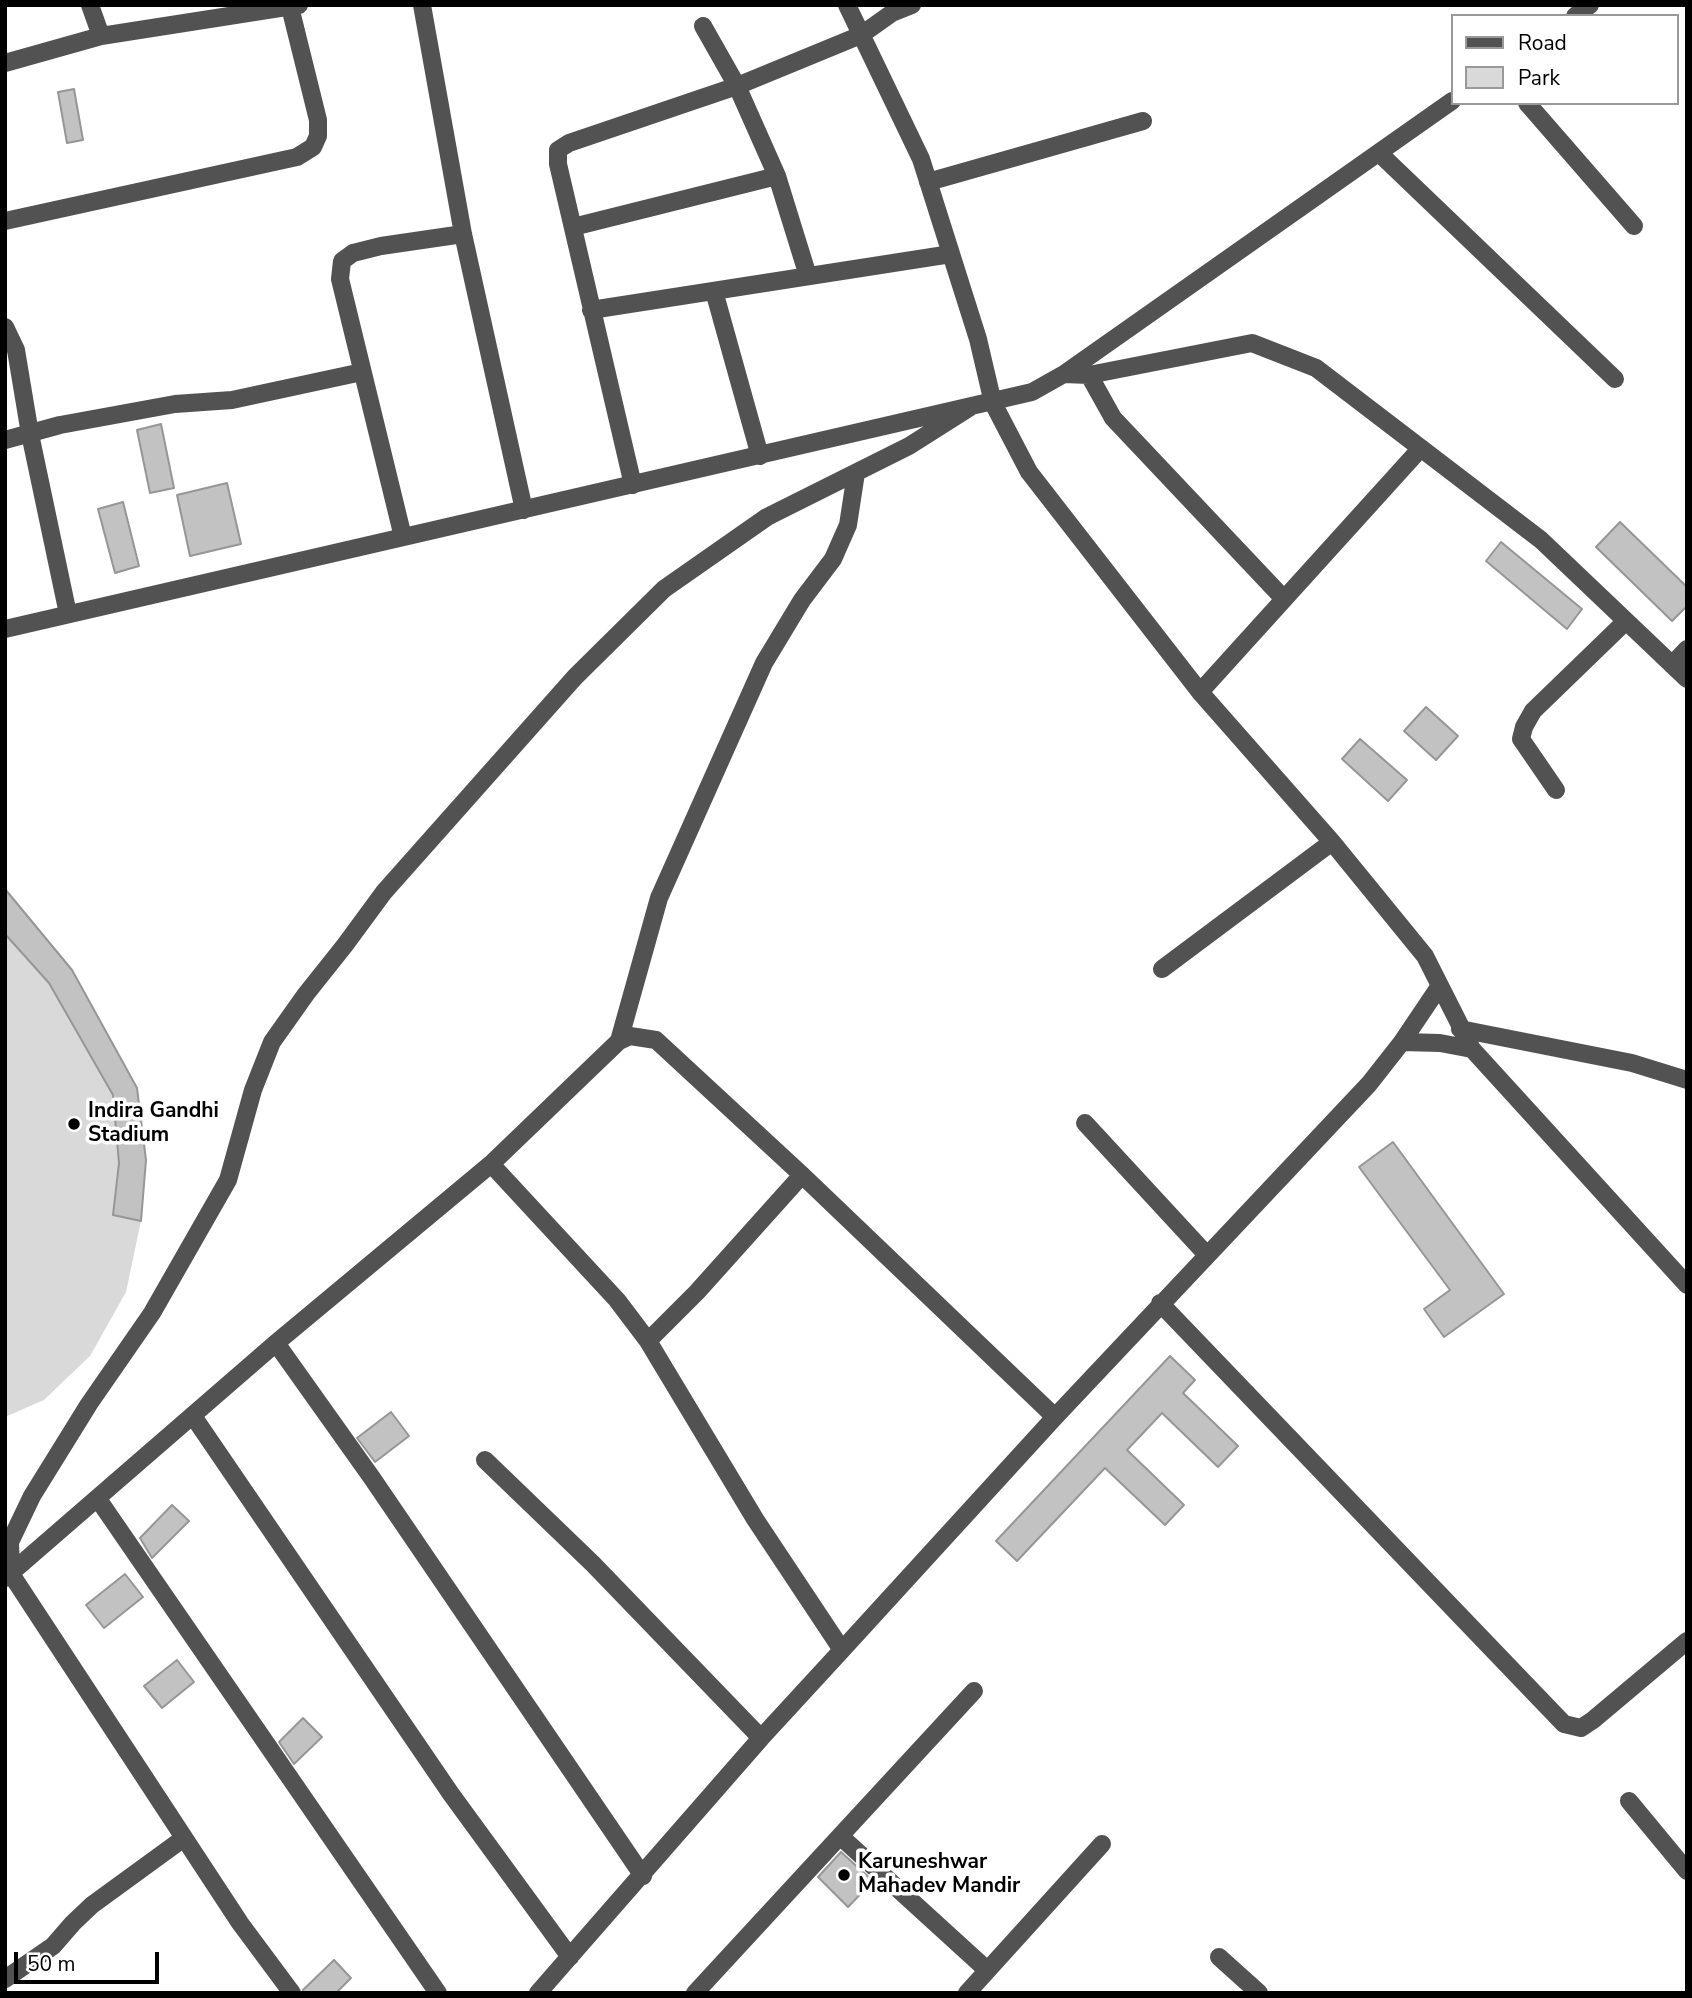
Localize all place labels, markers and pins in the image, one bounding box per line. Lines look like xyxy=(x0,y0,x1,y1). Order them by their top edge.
place label: Indira Gandhi Stadium xyxy=(88,1099,219,1149)
marker: Indira Gandhi Stadium xyxy=(66,1116,82,1132)
place label: Karuneshwar Mahadev Mandir xyxy=(858,1850,1020,1900)
marker: Karuneshwar Mahadev Mandir xyxy=(836,1867,852,1883)

